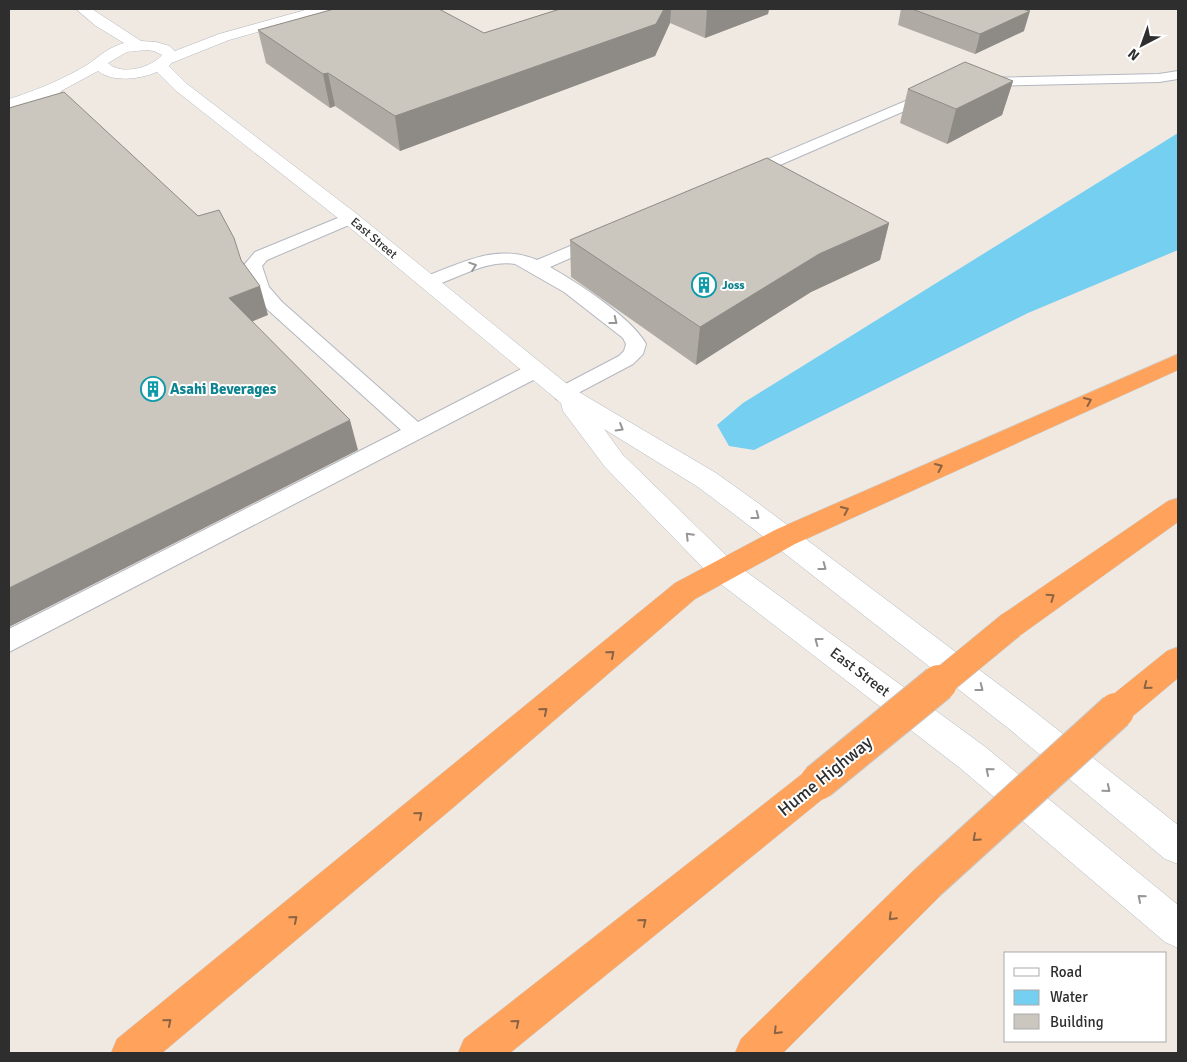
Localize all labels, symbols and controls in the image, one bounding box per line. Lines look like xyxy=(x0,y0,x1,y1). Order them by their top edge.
north arrow xyxy=(1117,20,1167,70)
text: N xyxy=(1125,45,1143,64)
street label: East Street xyxy=(347,215,400,262)
one-way arrow xyxy=(468,262,476,272)
building icon: Joss xyxy=(691,272,717,298)
place label: Joss xyxy=(722,278,745,293)
one-way arrow xyxy=(609,316,618,325)
building icon: Asahi Beverages xyxy=(140,376,166,402)
place label: Asahi Beverages xyxy=(170,380,277,398)
one-way arrow xyxy=(1083,397,1092,408)
one-way arrow xyxy=(615,421,624,431)
one-way arrow xyxy=(934,462,943,473)
one-way arrow xyxy=(840,505,849,516)
one-way arrow xyxy=(750,510,760,519)
one-way arrow xyxy=(686,533,695,542)
one-way arrow xyxy=(817,561,827,570)
one-way arrow xyxy=(1045,594,1055,603)
one-way arrow xyxy=(815,638,824,647)
street label: East Street xyxy=(827,644,893,700)
one-way arrow xyxy=(605,650,614,659)
one-way arrow xyxy=(1144,680,1153,688)
one-way arrow xyxy=(974,682,983,690)
one-way arrow xyxy=(538,708,547,717)
street label: Hume Highway xyxy=(773,731,877,821)
one-way arrow xyxy=(986,768,995,777)
one-way arrow xyxy=(1101,784,1110,793)
one-way arrow xyxy=(413,813,422,821)
one-way arrow xyxy=(973,832,982,841)
one-way arrow xyxy=(1138,895,1147,904)
one-way arrow xyxy=(889,911,898,920)
one-way arrow xyxy=(288,915,297,924)
one-way arrow xyxy=(637,919,646,927)
legend xyxy=(1004,952,1167,1042)
text: Road xyxy=(1050,963,1082,981)
text: Water xyxy=(1050,988,1088,1006)
text: Building xyxy=(1050,1013,1104,1031)
one-way arrow xyxy=(163,1019,172,1028)
one-way arrow xyxy=(510,1020,519,1028)
one-way arrow xyxy=(773,1026,782,1035)

